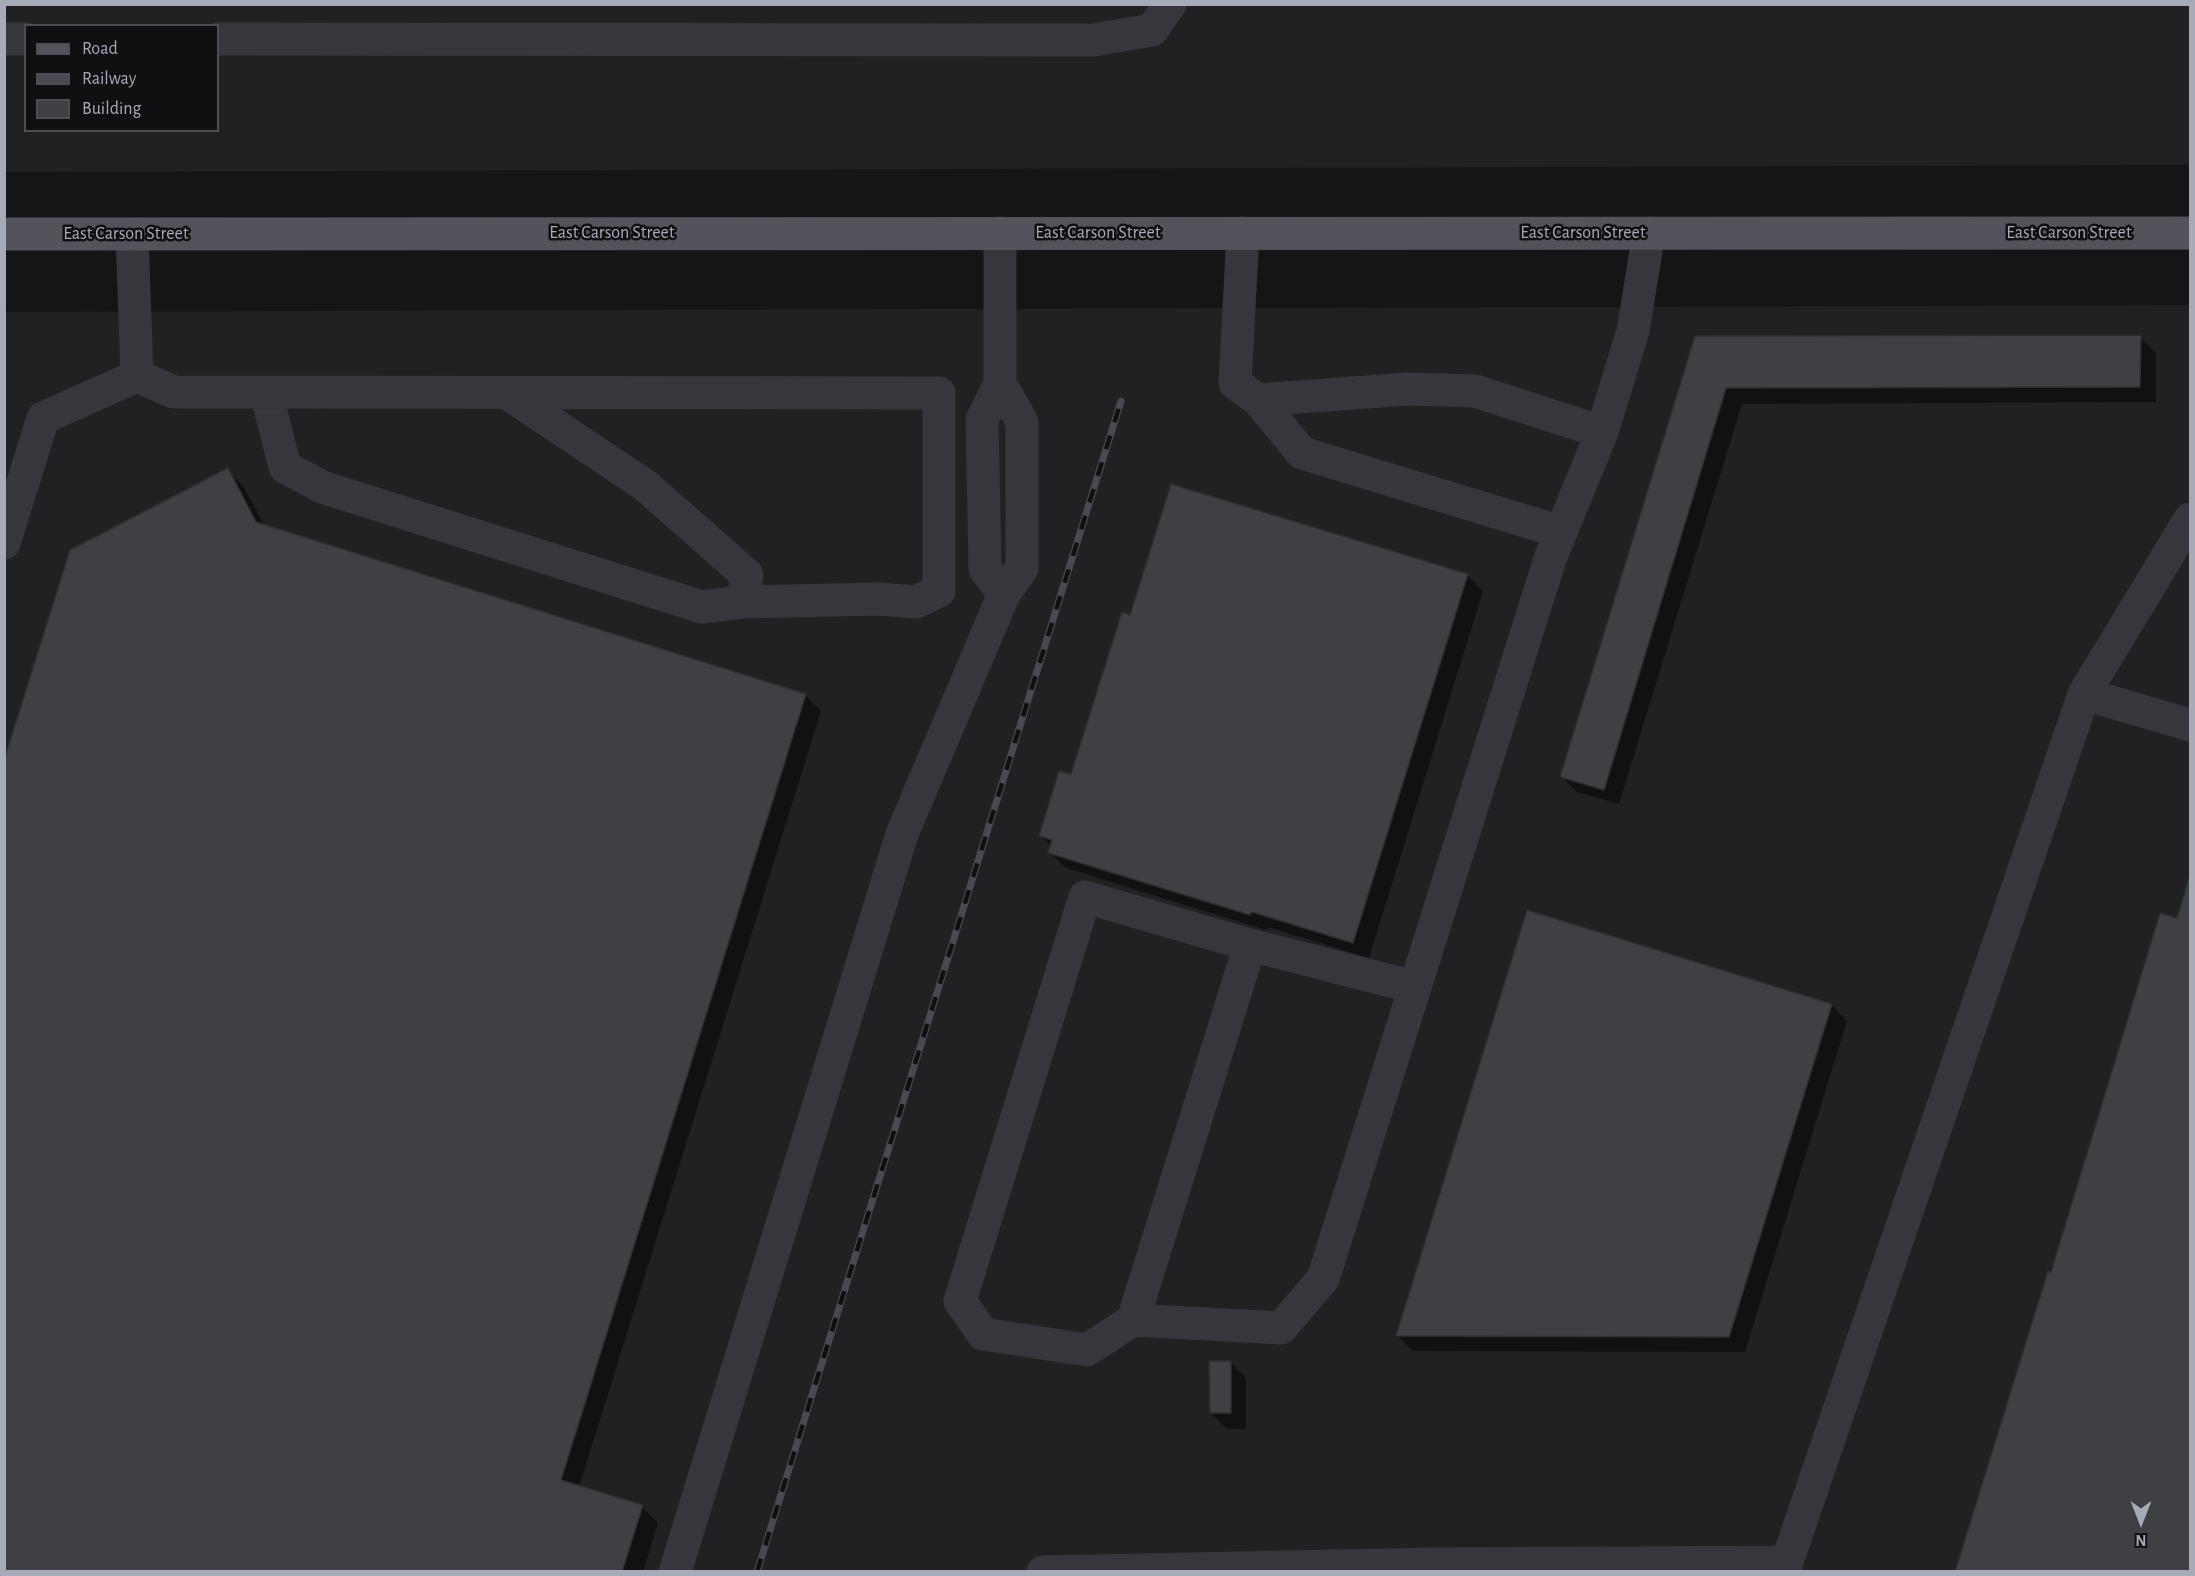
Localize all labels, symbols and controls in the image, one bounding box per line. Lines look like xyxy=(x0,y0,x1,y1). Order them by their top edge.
legend xyxy=(24,24,219,132)
text: Road xyxy=(82,40,118,58)
text: Railway xyxy=(82,70,136,88)
text: Building xyxy=(82,100,141,118)
street label: East Carson Street xyxy=(549,222,675,244)
street label: East Carson Street xyxy=(1035,222,1161,244)
street label: East Carson Street xyxy=(1520,222,1646,244)
street label: East Carson Street xyxy=(2006,222,2132,244)
street label: East Carson Street xyxy=(63,223,189,245)
north arrow xyxy=(2111,1492,2171,1552)
text: N xyxy=(2135,1532,2147,1548)

